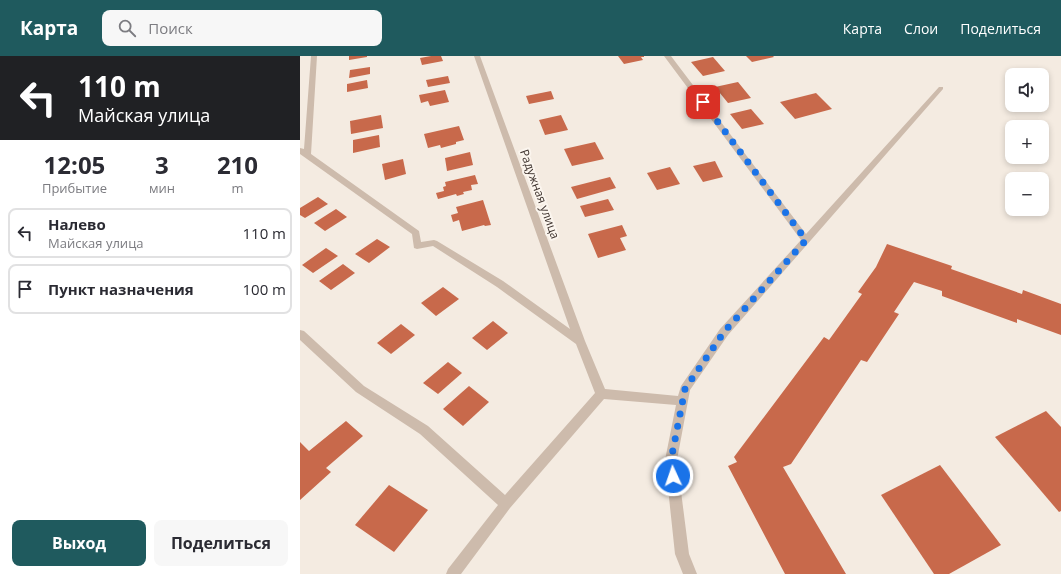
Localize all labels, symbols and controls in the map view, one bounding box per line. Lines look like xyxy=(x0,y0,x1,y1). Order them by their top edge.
search box xyxy=(102,10,382,46)
text: Карта xyxy=(20,15,78,41)
icon: search xyxy=(116,17,138,39)
text: Поиск xyxy=(148,18,193,38)
text: Карта xyxy=(843,19,882,38)
text: Слои xyxy=(904,19,938,38)
text: Поделиться xyxy=(960,19,1041,38)
text: 110 m xyxy=(78,67,161,105)
map controls xyxy=(1005,68,1049,216)
button: sound xyxy=(1005,68,1049,112)
icon: left xyxy=(12,72,64,124)
pin xyxy=(686,85,720,119)
icon: arrive xyxy=(692,91,714,113)
text: Майская улица xyxy=(78,103,210,127)
button: + xyxy=(1005,120,1049,164)
street label: Радужная улица xyxy=(516,147,564,241)
text: 12:05 xyxy=(44,148,105,181)
text: 3 xyxy=(155,148,169,181)
text: 210 xyxy=(217,148,258,181)
button: − xyxy=(1005,172,1049,216)
text: Прибытие xyxy=(42,179,107,197)
text: мин xyxy=(149,179,175,197)
text: m xyxy=(231,179,244,197)
text: Налево xyxy=(48,214,106,234)
icon: left xyxy=(14,222,36,244)
text: 110 m xyxy=(242,223,286,243)
text: Майская улица xyxy=(48,234,144,252)
icon: arrive xyxy=(14,278,36,300)
text: Пункт назначения xyxy=(48,279,194,299)
text: 100 m xyxy=(242,279,286,299)
position arrow xyxy=(652,455,694,497)
button: Выход xyxy=(12,520,146,566)
button: Поделиться xyxy=(154,520,288,566)

